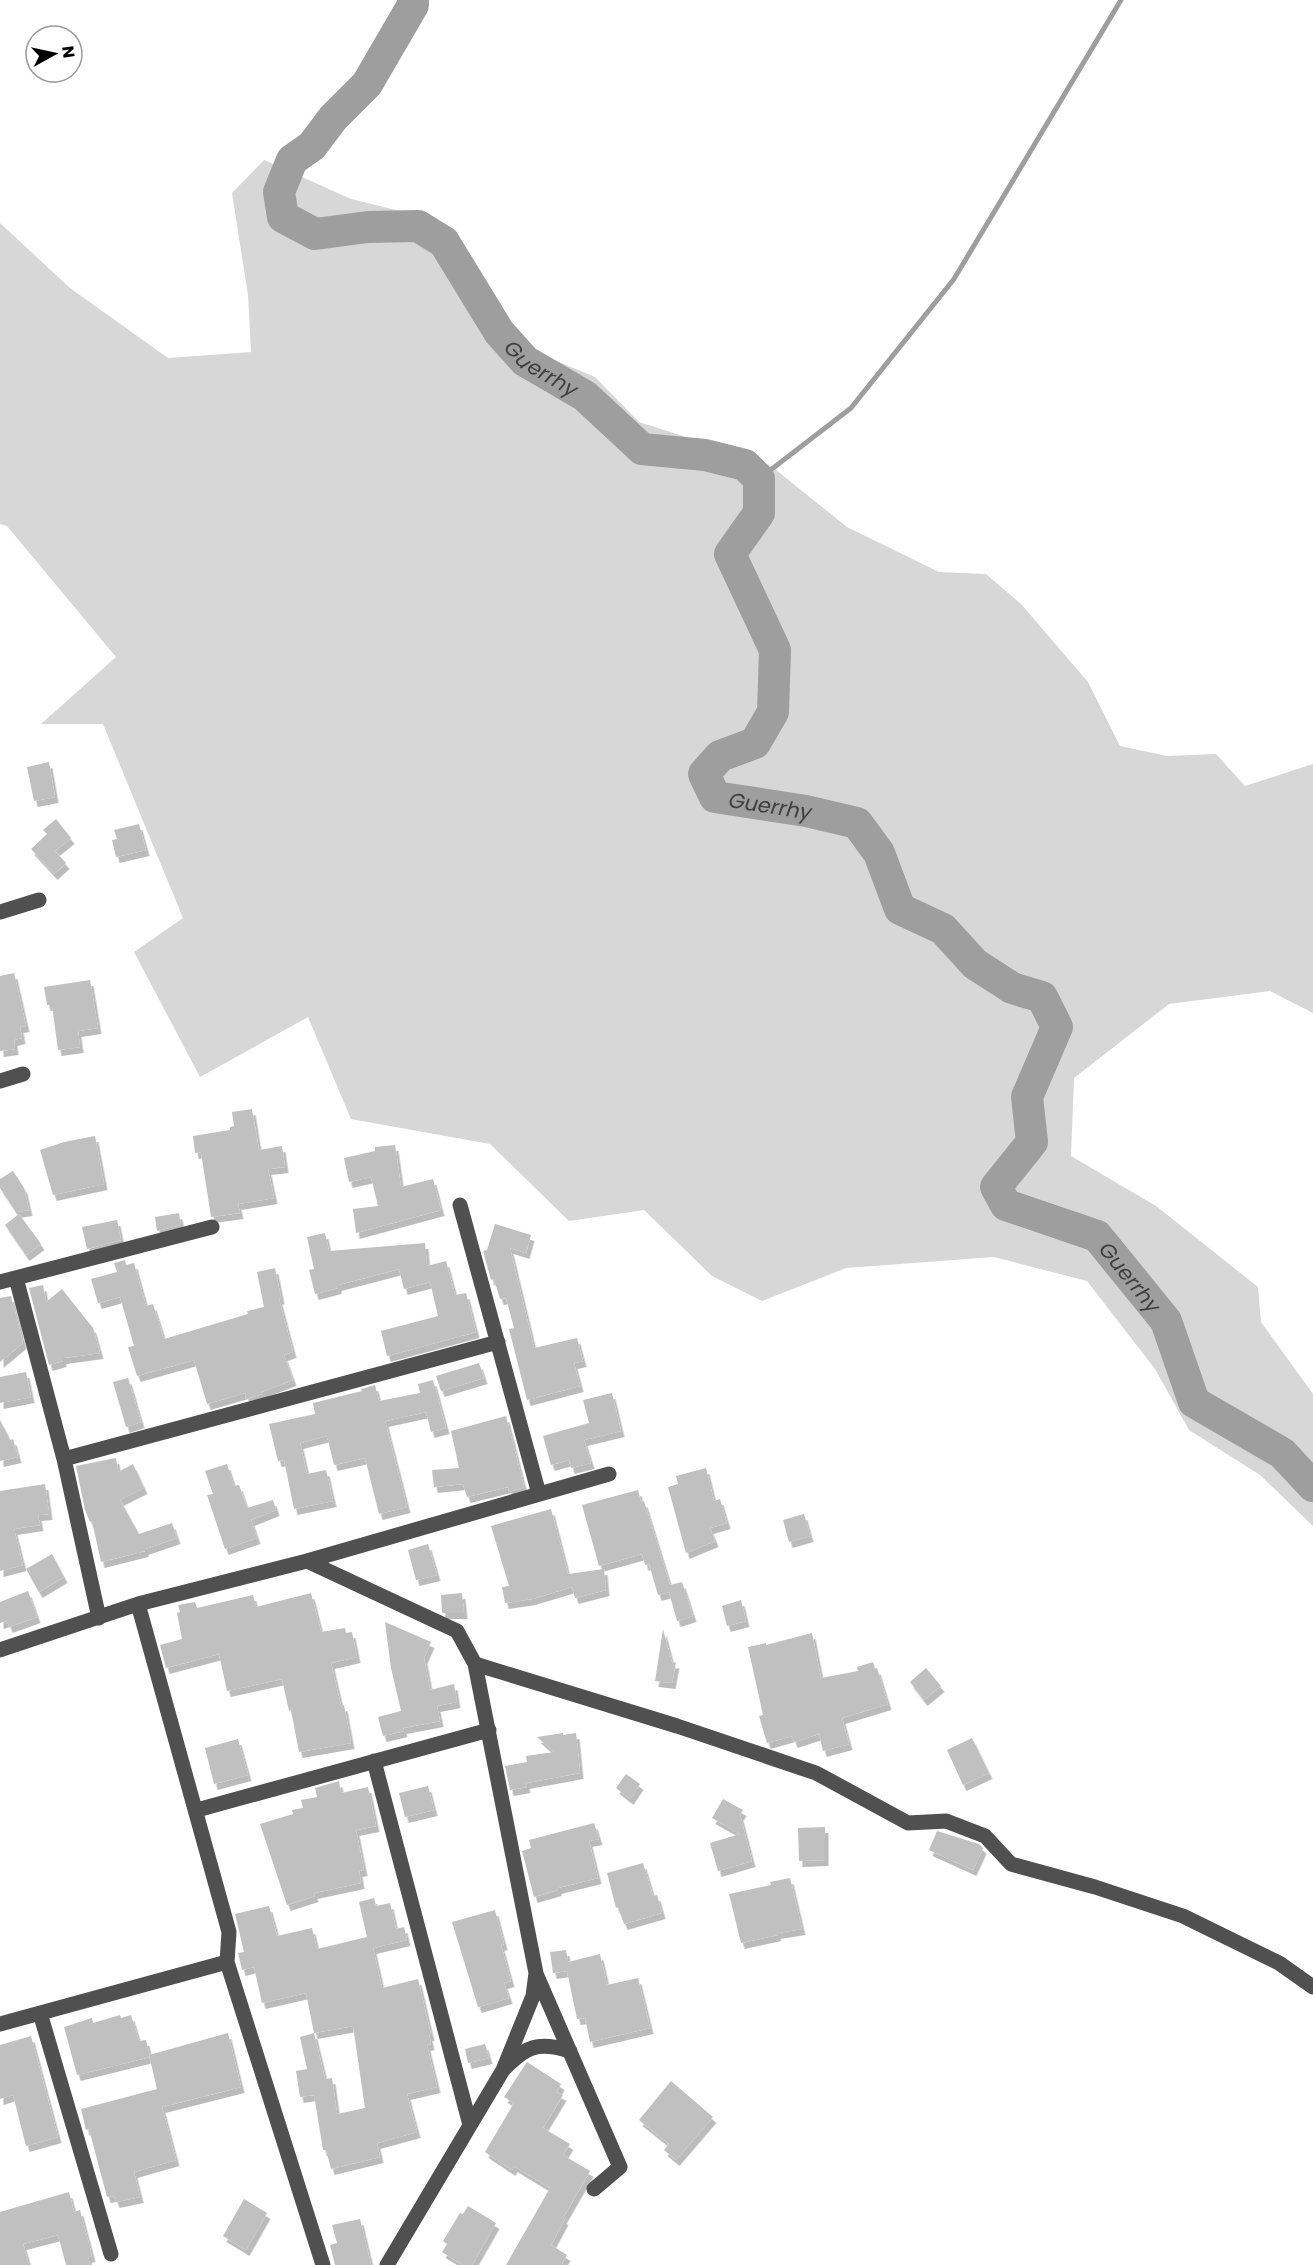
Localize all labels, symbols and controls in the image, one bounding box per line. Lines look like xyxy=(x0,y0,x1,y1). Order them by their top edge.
north arrow xyxy=(24,24,84,84)
text: N xyxy=(56,44,81,60)
water label: Guerrhy xyxy=(498,333,585,404)
water label: Guerrhy xyxy=(727,785,815,826)
water label: Guerrhy xyxy=(1093,1235,1169,1320)

